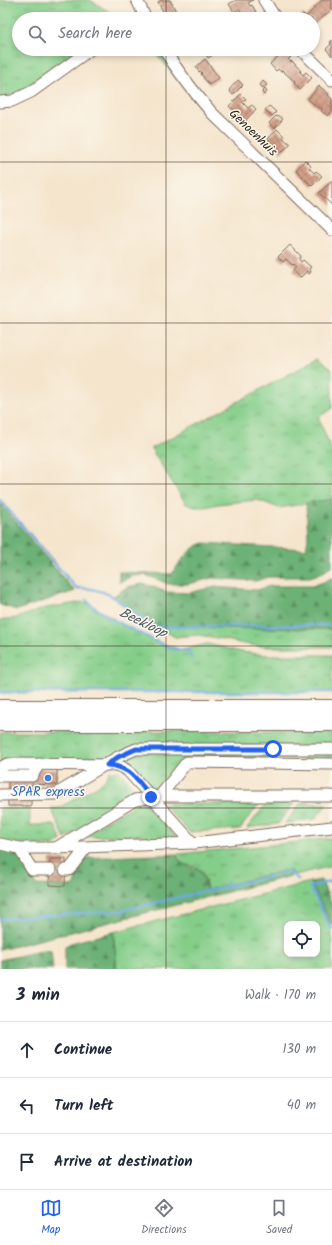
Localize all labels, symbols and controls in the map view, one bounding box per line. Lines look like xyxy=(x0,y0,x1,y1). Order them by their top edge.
search box xyxy=(12,12,320,56)
text: Search here xyxy=(58,22,132,46)
icon: search xyxy=(26,23,48,45)
street label: Genoenhuis xyxy=(224,104,283,162)
water label: Beekloop xyxy=(115,602,172,645)
route start xyxy=(264,740,282,758)
marker: SPAR express xyxy=(43,773,53,783)
place label: SPAR express xyxy=(11,782,85,803)
route end xyxy=(142,788,160,806)
map controls xyxy=(284,921,320,957)
button: locate xyxy=(284,921,320,957)
text: 3 min xyxy=(16,982,60,1009)
text: Walk · 170 m xyxy=(245,985,316,1006)
text: Continue xyxy=(54,1038,112,1062)
icon: ahead xyxy=(16,1039,38,1061)
text: 130 m xyxy=(282,1039,316,1060)
text: Turn left xyxy=(54,1094,114,1118)
icon: left xyxy=(16,1095,38,1117)
text: 40 m xyxy=(287,1095,316,1116)
text: Arrive at destination xyxy=(54,1150,193,1174)
icon: arrive xyxy=(16,1151,38,1173)
tab: Map xyxy=(40,1197,62,1239)
tab: Directions xyxy=(141,1197,187,1239)
tab: Saved xyxy=(266,1197,292,1239)

